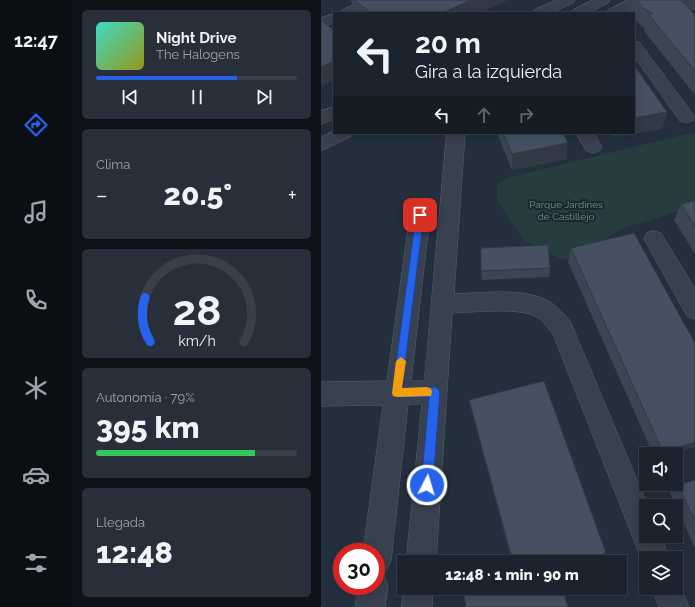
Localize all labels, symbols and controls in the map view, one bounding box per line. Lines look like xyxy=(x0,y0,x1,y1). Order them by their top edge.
text: 20 m xyxy=(415,27,481,60)
icon: left xyxy=(349,28,401,80)
text: Night Drive xyxy=(156,29,236,47)
text: 12:47 xyxy=(14,30,58,51)
text: The Halogens xyxy=(156,47,240,62)
text: Gira a la izquierda xyxy=(415,61,562,82)
icon: previous xyxy=(119,86,141,108)
icon: pause xyxy=(186,86,208,108)
icon: next xyxy=(253,86,275,108)
icon: left xyxy=(431,104,453,126)
icon: ahead xyxy=(473,104,495,126)
icon: right xyxy=(515,104,537,126)
icon: directions xyxy=(22,111,50,139)
text: Clima xyxy=(96,157,130,172)
text: 20.5° xyxy=(164,177,232,212)
text: − xyxy=(96,182,108,208)
text: + xyxy=(288,182,297,208)
icon: music xyxy=(22,198,50,226)
pin xyxy=(403,198,437,232)
park label: Parque Jardines de Castillejo xyxy=(529,199,603,222)
icon: arrive xyxy=(409,204,431,226)
text: 28 xyxy=(172,285,221,334)
icon: phone xyxy=(22,286,50,314)
text: km/h xyxy=(178,332,215,348)
icon: climate xyxy=(22,374,50,402)
text: Autonomía · 79% xyxy=(96,390,194,405)
text: 395 km xyxy=(96,410,200,445)
map controls xyxy=(639,447,683,595)
button: sound xyxy=(639,447,683,491)
icon: car xyxy=(22,461,50,489)
position arrow xyxy=(406,464,448,506)
button: search xyxy=(639,499,683,543)
text: Llegada xyxy=(96,515,145,530)
text: 12:48 xyxy=(96,535,173,570)
speed limit sign: 30 xyxy=(333,543,385,595)
icon: filters xyxy=(22,549,50,577)
button: layers xyxy=(639,551,683,595)
text: 12:48 · 1 min · 90 m xyxy=(445,566,579,584)

